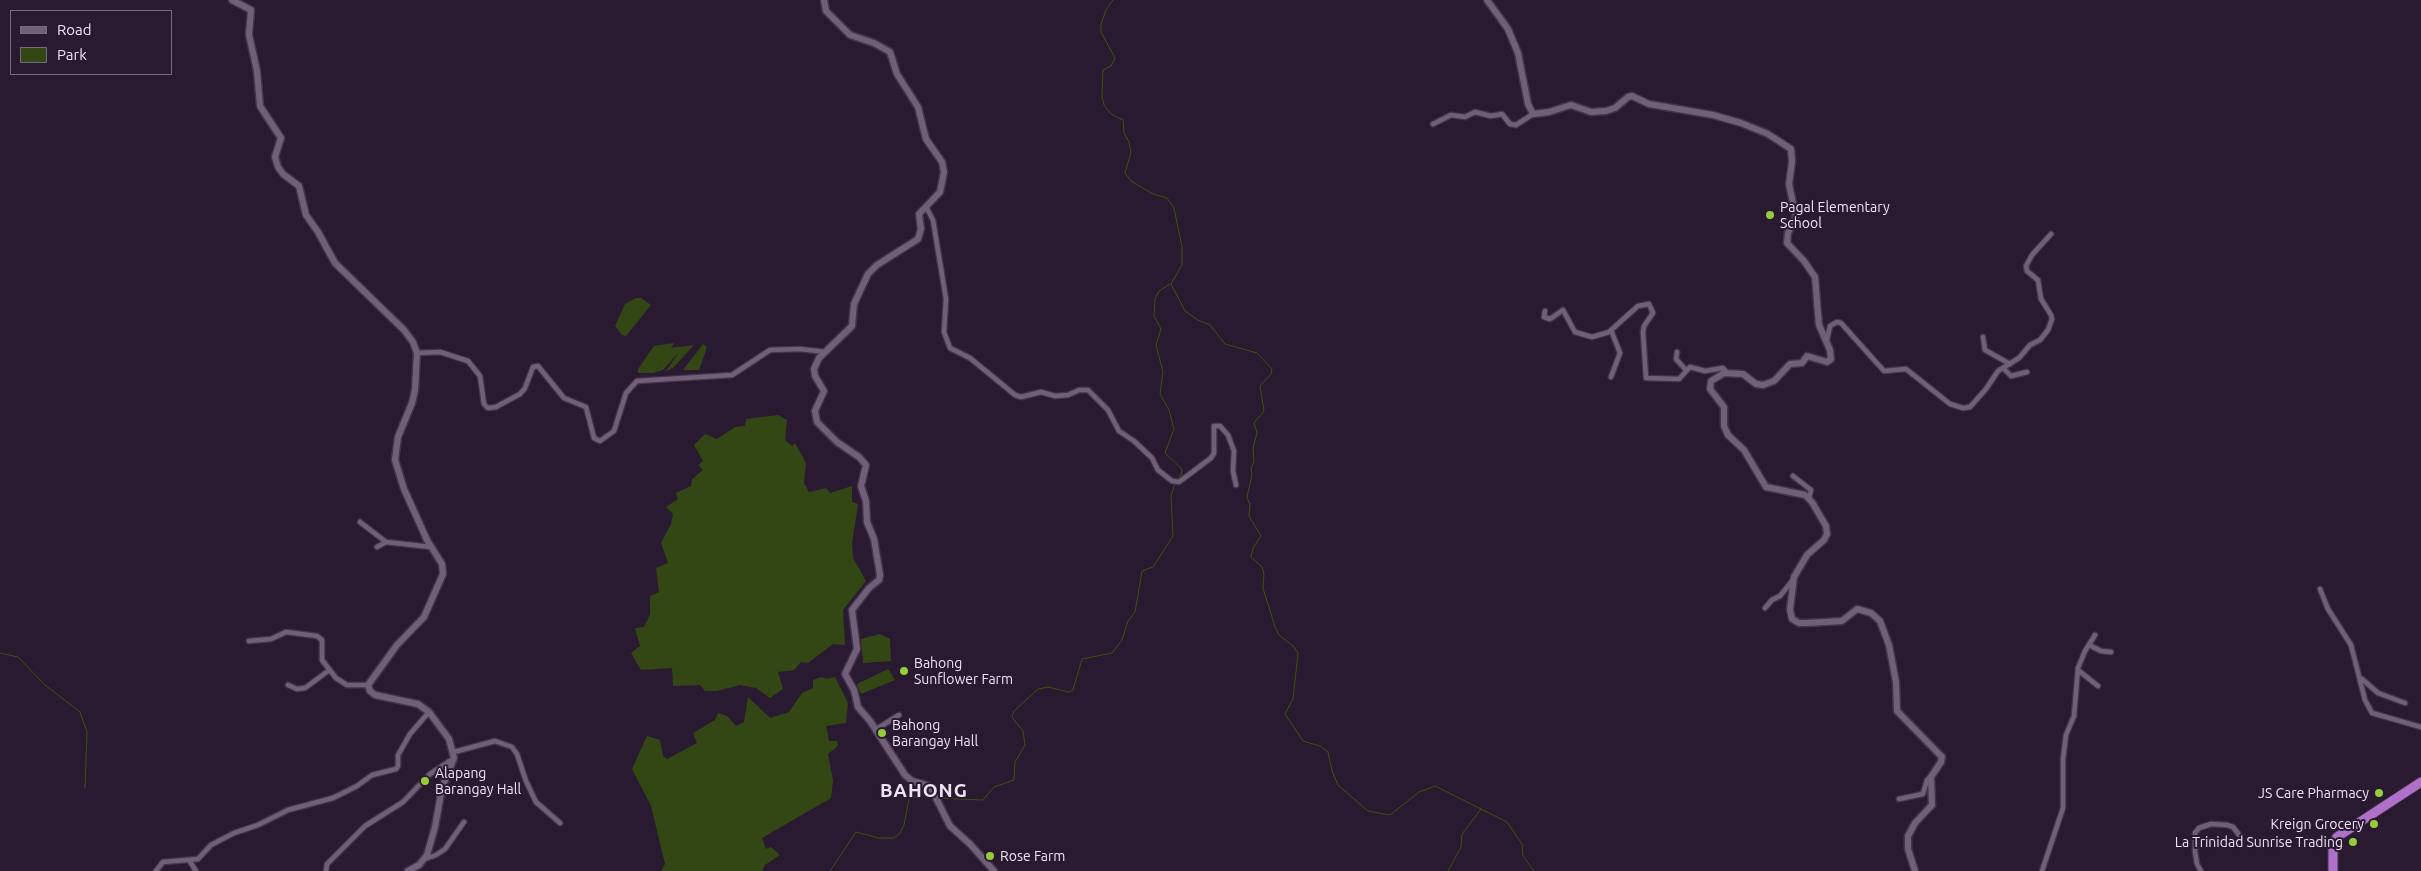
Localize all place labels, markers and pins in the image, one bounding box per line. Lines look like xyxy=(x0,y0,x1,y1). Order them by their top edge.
place label: Pagal Elementary School xyxy=(1780,199,1890,232)
marker: Pagal Elementary School xyxy=(1764,209,1776,221)
place label: Bahong Sunflower Farm xyxy=(914,655,1013,688)
marker: Bahong Sunflower Farm xyxy=(898,665,910,677)
place label: Bahong Barangay Hall xyxy=(892,717,978,750)
marker: Bahong Barangay Hall xyxy=(876,727,888,739)
place label: Alapang Barangay Hall xyxy=(435,765,521,798)
marker: Alapang Barangay Hall xyxy=(419,775,431,787)
place label: JS Care Pharmacy xyxy=(2258,785,2369,801)
marker: JS Care Pharmacy xyxy=(2373,787,2385,799)
place label: Kreign Grocery xyxy=(2270,816,2364,832)
marker: Kreign Grocery xyxy=(2368,818,2380,830)
place label: La Trinidad Sunrise Trading xyxy=(2175,834,2343,850)
marker: La Trinidad Sunrise Trading xyxy=(2347,836,2359,848)
place label: Rose Farm xyxy=(1000,848,1065,864)
marker: Rose Farm xyxy=(984,850,996,862)

